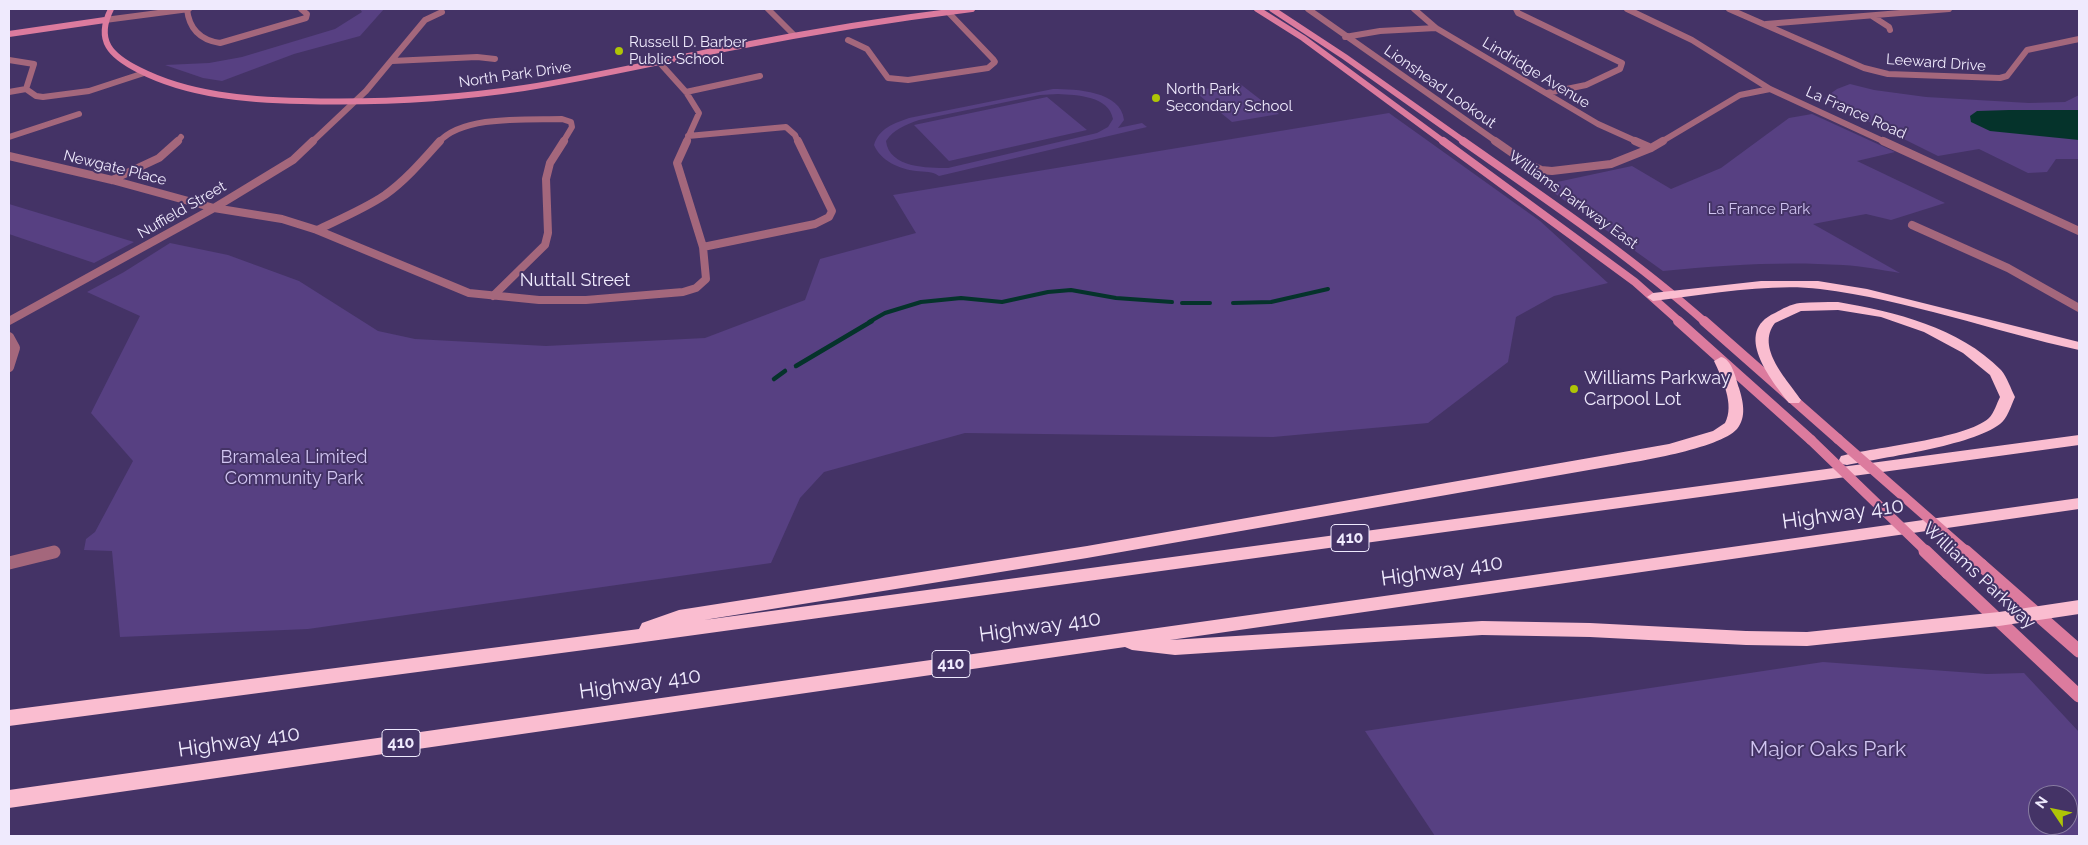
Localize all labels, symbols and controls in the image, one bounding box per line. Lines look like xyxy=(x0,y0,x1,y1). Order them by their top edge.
place label: Russell D. Barber Public School xyxy=(629,33,747,68)
street label: Lindridge Avenue xyxy=(1479,34,1593,112)
street label: Lionshead Lookout xyxy=(1381,42,1499,132)
marker: Russell D. Barber Public School xyxy=(613,45,625,57)
street label: Leeward Drive xyxy=(1885,51,1987,75)
street label: North Park Drive xyxy=(458,58,572,92)
place label: North Park Secondary School xyxy=(1166,80,1292,115)
street label: La France Road xyxy=(1803,83,1909,143)
marker: North Park Secondary School xyxy=(1150,92,1162,104)
street label: Newgate Place xyxy=(62,147,168,189)
street label: Williams Parkway East xyxy=(1505,147,1641,253)
street label: Nuffield Street xyxy=(135,177,229,243)
park label: La France Park xyxy=(1708,200,1810,218)
street label: Nuttall Street xyxy=(520,270,630,292)
place label: Williams Parkway Carpool Lot xyxy=(1584,368,1731,410)
marker: Williams Parkway Carpool Lot xyxy=(1568,383,1580,395)
park label: Bramalea Limited Community Park xyxy=(221,447,367,489)
street label: Highway 410 xyxy=(1780,493,1906,535)
street label: Williams Parkway xyxy=(1918,518,2040,634)
road number: 410 xyxy=(1331,524,1369,552)
street label: Highway 410 xyxy=(1379,550,1505,592)
street label: Highway 410 xyxy=(977,606,1103,648)
road number: 410 xyxy=(932,651,970,678)
street label: Highway 410 xyxy=(577,663,703,705)
street label: Highway 410 xyxy=(176,721,302,763)
road number: 410 xyxy=(382,730,420,756)
park label: Major Oaks Park xyxy=(1750,737,1906,763)
north arrow xyxy=(2028,785,2078,835)
text: N xyxy=(2032,793,2051,811)

